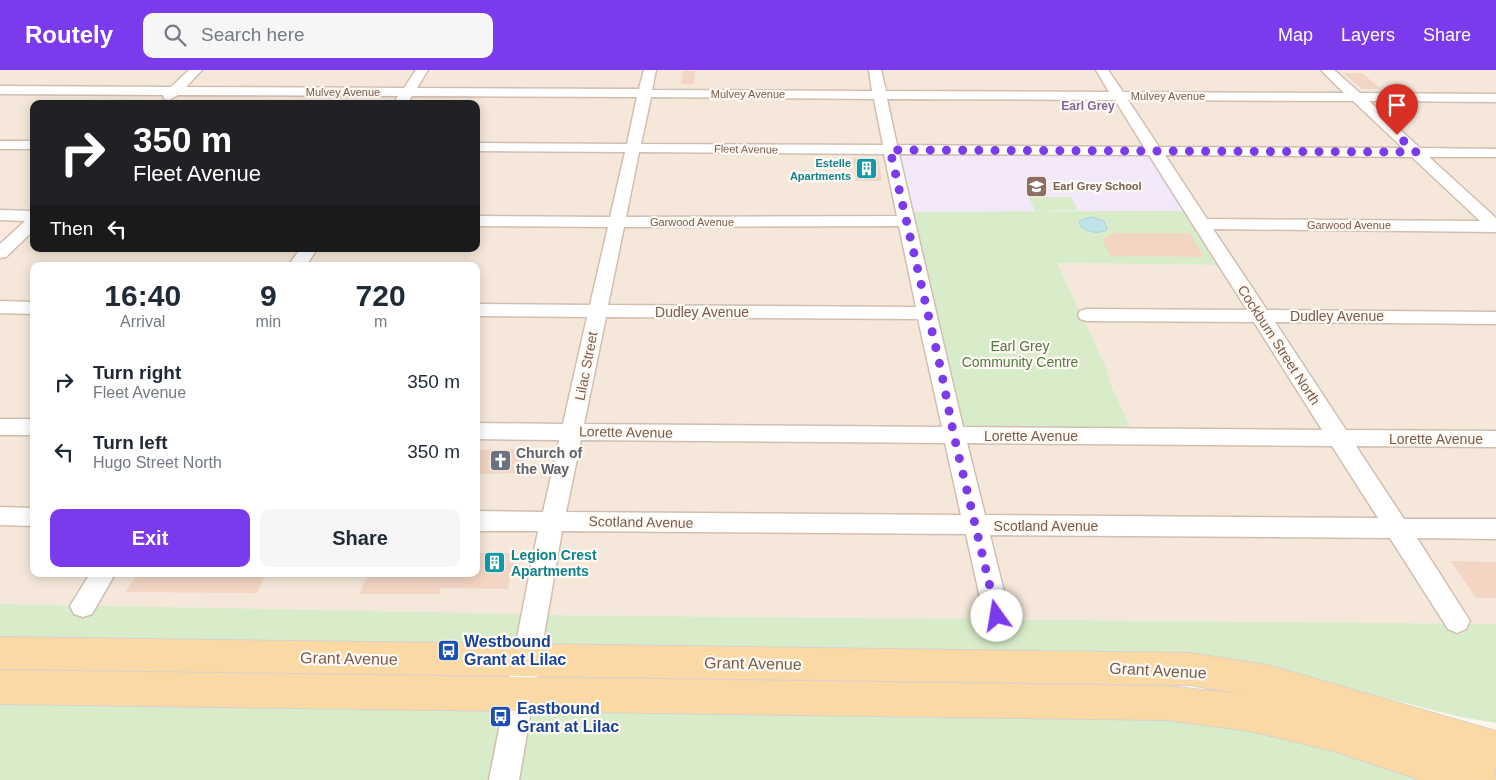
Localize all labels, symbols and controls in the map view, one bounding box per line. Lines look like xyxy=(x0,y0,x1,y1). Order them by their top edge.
search box xyxy=(143,13,493,58)
text: Routely xyxy=(25,21,113,48)
icon: search xyxy=(161,21,189,49)
text: Search here xyxy=(201,24,305,45)
text: Map xyxy=(1278,25,1313,45)
text: Layers xyxy=(1341,25,1395,45)
text: Share xyxy=(1423,25,1471,45)
pin xyxy=(1376,84,1418,135)
street label: Mulvey Avenue xyxy=(306,86,380,98)
street label: Mulvey Avenue xyxy=(711,88,785,100)
street label: Mulvey Avenue xyxy=(1131,90,1205,102)
icon: arrive xyxy=(1383,91,1411,119)
district label: Earl Grey xyxy=(1061,99,1115,113)
icon: right xyxy=(50,120,115,185)
text: 350 m xyxy=(133,120,232,159)
street label: Fleet Avenue xyxy=(714,142,778,156)
place label: Estelle Apartments xyxy=(790,157,851,182)
building icon: Estelle Apartments xyxy=(855,157,879,181)
text: Fleet Avenue xyxy=(133,161,261,186)
school or university icon: Earl Grey School xyxy=(1025,174,1049,198)
place label: Earl Grey School xyxy=(1053,180,1142,192)
icon: left xyxy=(103,215,131,243)
street label: Garwood Avenue xyxy=(650,216,734,228)
text: Then xyxy=(50,218,93,239)
street label: Garwood Avenue xyxy=(1307,219,1391,231)
text: 16:40 xyxy=(104,279,181,312)
text: 9 xyxy=(260,279,277,312)
text: 720 xyxy=(356,279,406,312)
street label: Cockburn Street North xyxy=(1234,282,1324,408)
street label: Dudley Avenue xyxy=(655,304,749,320)
street label: Dudley Avenue xyxy=(1290,308,1384,324)
text: Arrival xyxy=(120,313,165,330)
text: min xyxy=(255,313,281,330)
text: m xyxy=(374,313,387,330)
street label: Lilac Street xyxy=(571,330,601,402)
park label: Earl Grey Community Centre xyxy=(962,338,1079,370)
text: Turn right xyxy=(93,362,181,383)
icon: right xyxy=(50,368,78,396)
text: 350 m xyxy=(407,371,460,392)
text: Fleet Avenue xyxy=(93,384,186,401)
street label: Lorette Avenue xyxy=(579,423,673,441)
street label: Lorette Avenue xyxy=(984,428,1078,444)
street label: Lorette Avenue xyxy=(1389,431,1483,447)
text: Turn left xyxy=(93,432,168,453)
icon: left xyxy=(50,438,78,466)
text: 350 m xyxy=(407,441,460,462)
place label: Church of the Way xyxy=(516,445,582,477)
church icon: Church of the Way xyxy=(488,449,512,473)
text: Hugo Street North xyxy=(93,454,222,471)
button: Exit xyxy=(50,509,250,567)
button: Share xyxy=(260,509,460,567)
street label: Scotland Avenue xyxy=(588,513,694,531)
street label: Scotland Avenue xyxy=(994,518,1099,534)
place label: Legion Crest Apartments xyxy=(511,547,597,579)
building icon: Legion Crest Apartments xyxy=(483,551,507,575)
position arrow xyxy=(970,589,1022,641)
place label: Westbound Grant at Lilac xyxy=(464,633,566,668)
bus stop icon: Westbound Grant at Lilac xyxy=(436,638,460,662)
street label: Grant Avenue xyxy=(300,649,398,668)
street label: Grant Avenue xyxy=(704,654,802,673)
street label: Grant Avenue xyxy=(1109,659,1207,682)
place label: Eastbound Grant at Lilac xyxy=(517,700,619,735)
bus stop icon: Eastbound Grant at Lilac xyxy=(489,705,513,729)

